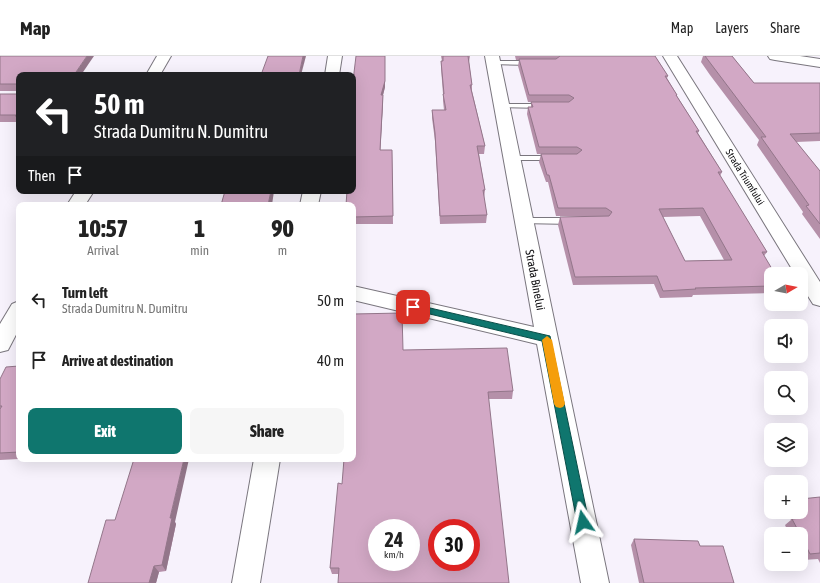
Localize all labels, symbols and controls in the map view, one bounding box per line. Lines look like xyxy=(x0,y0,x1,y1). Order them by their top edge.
text: Map xyxy=(20,17,51,39)
text: Map xyxy=(671,20,693,36)
text: Layers xyxy=(715,20,748,36)
text: Share xyxy=(770,20,800,36)
icon: left xyxy=(28,88,80,140)
text: 50 m xyxy=(94,88,144,120)
text: Strada Dumitru N. Dumitru xyxy=(94,121,268,142)
street label: Strada Triumfului xyxy=(723,147,767,207)
icon: arrive xyxy=(64,164,86,186)
text: Then xyxy=(28,167,56,184)
text: 10:57 xyxy=(78,215,128,242)
text: 1 xyxy=(194,215,205,242)
text: 90 xyxy=(271,215,294,242)
text: Arrival xyxy=(87,243,119,258)
text: min xyxy=(190,243,209,258)
text: m xyxy=(278,243,287,258)
street label: Strada Binelui xyxy=(522,248,548,312)
north arrow xyxy=(764,267,808,311)
map controls xyxy=(764,267,808,571)
text: Turn left xyxy=(62,284,108,301)
icon: left xyxy=(28,289,50,311)
pin xyxy=(396,290,430,324)
text: 50 m xyxy=(317,292,344,309)
icon: arrive xyxy=(402,296,424,318)
text: Strada Dumitru N. Dumitru xyxy=(62,301,188,316)
button: sound xyxy=(764,319,808,363)
icon: arrive xyxy=(28,349,50,371)
text: Arrive at destination xyxy=(62,352,173,369)
text: 40 m xyxy=(317,352,344,369)
button: search xyxy=(764,371,808,415)
button: Exit xyxy=(28,408,182,454)
button: Share xyxy=(190,408,344,454)
button: layers xyxy=(764,423,808,467)
button: + xyxy=(764,475,808,519)
position arrow xyxy=(562,501,604,543)
speed limit sign: 30 xyxy=(428,519,480,571)
button: − xyxy=(764,527,808,571)
text: 24 xyxy=(385,528,403,551)
text: km/h xyxy=(384,549,404,560)

